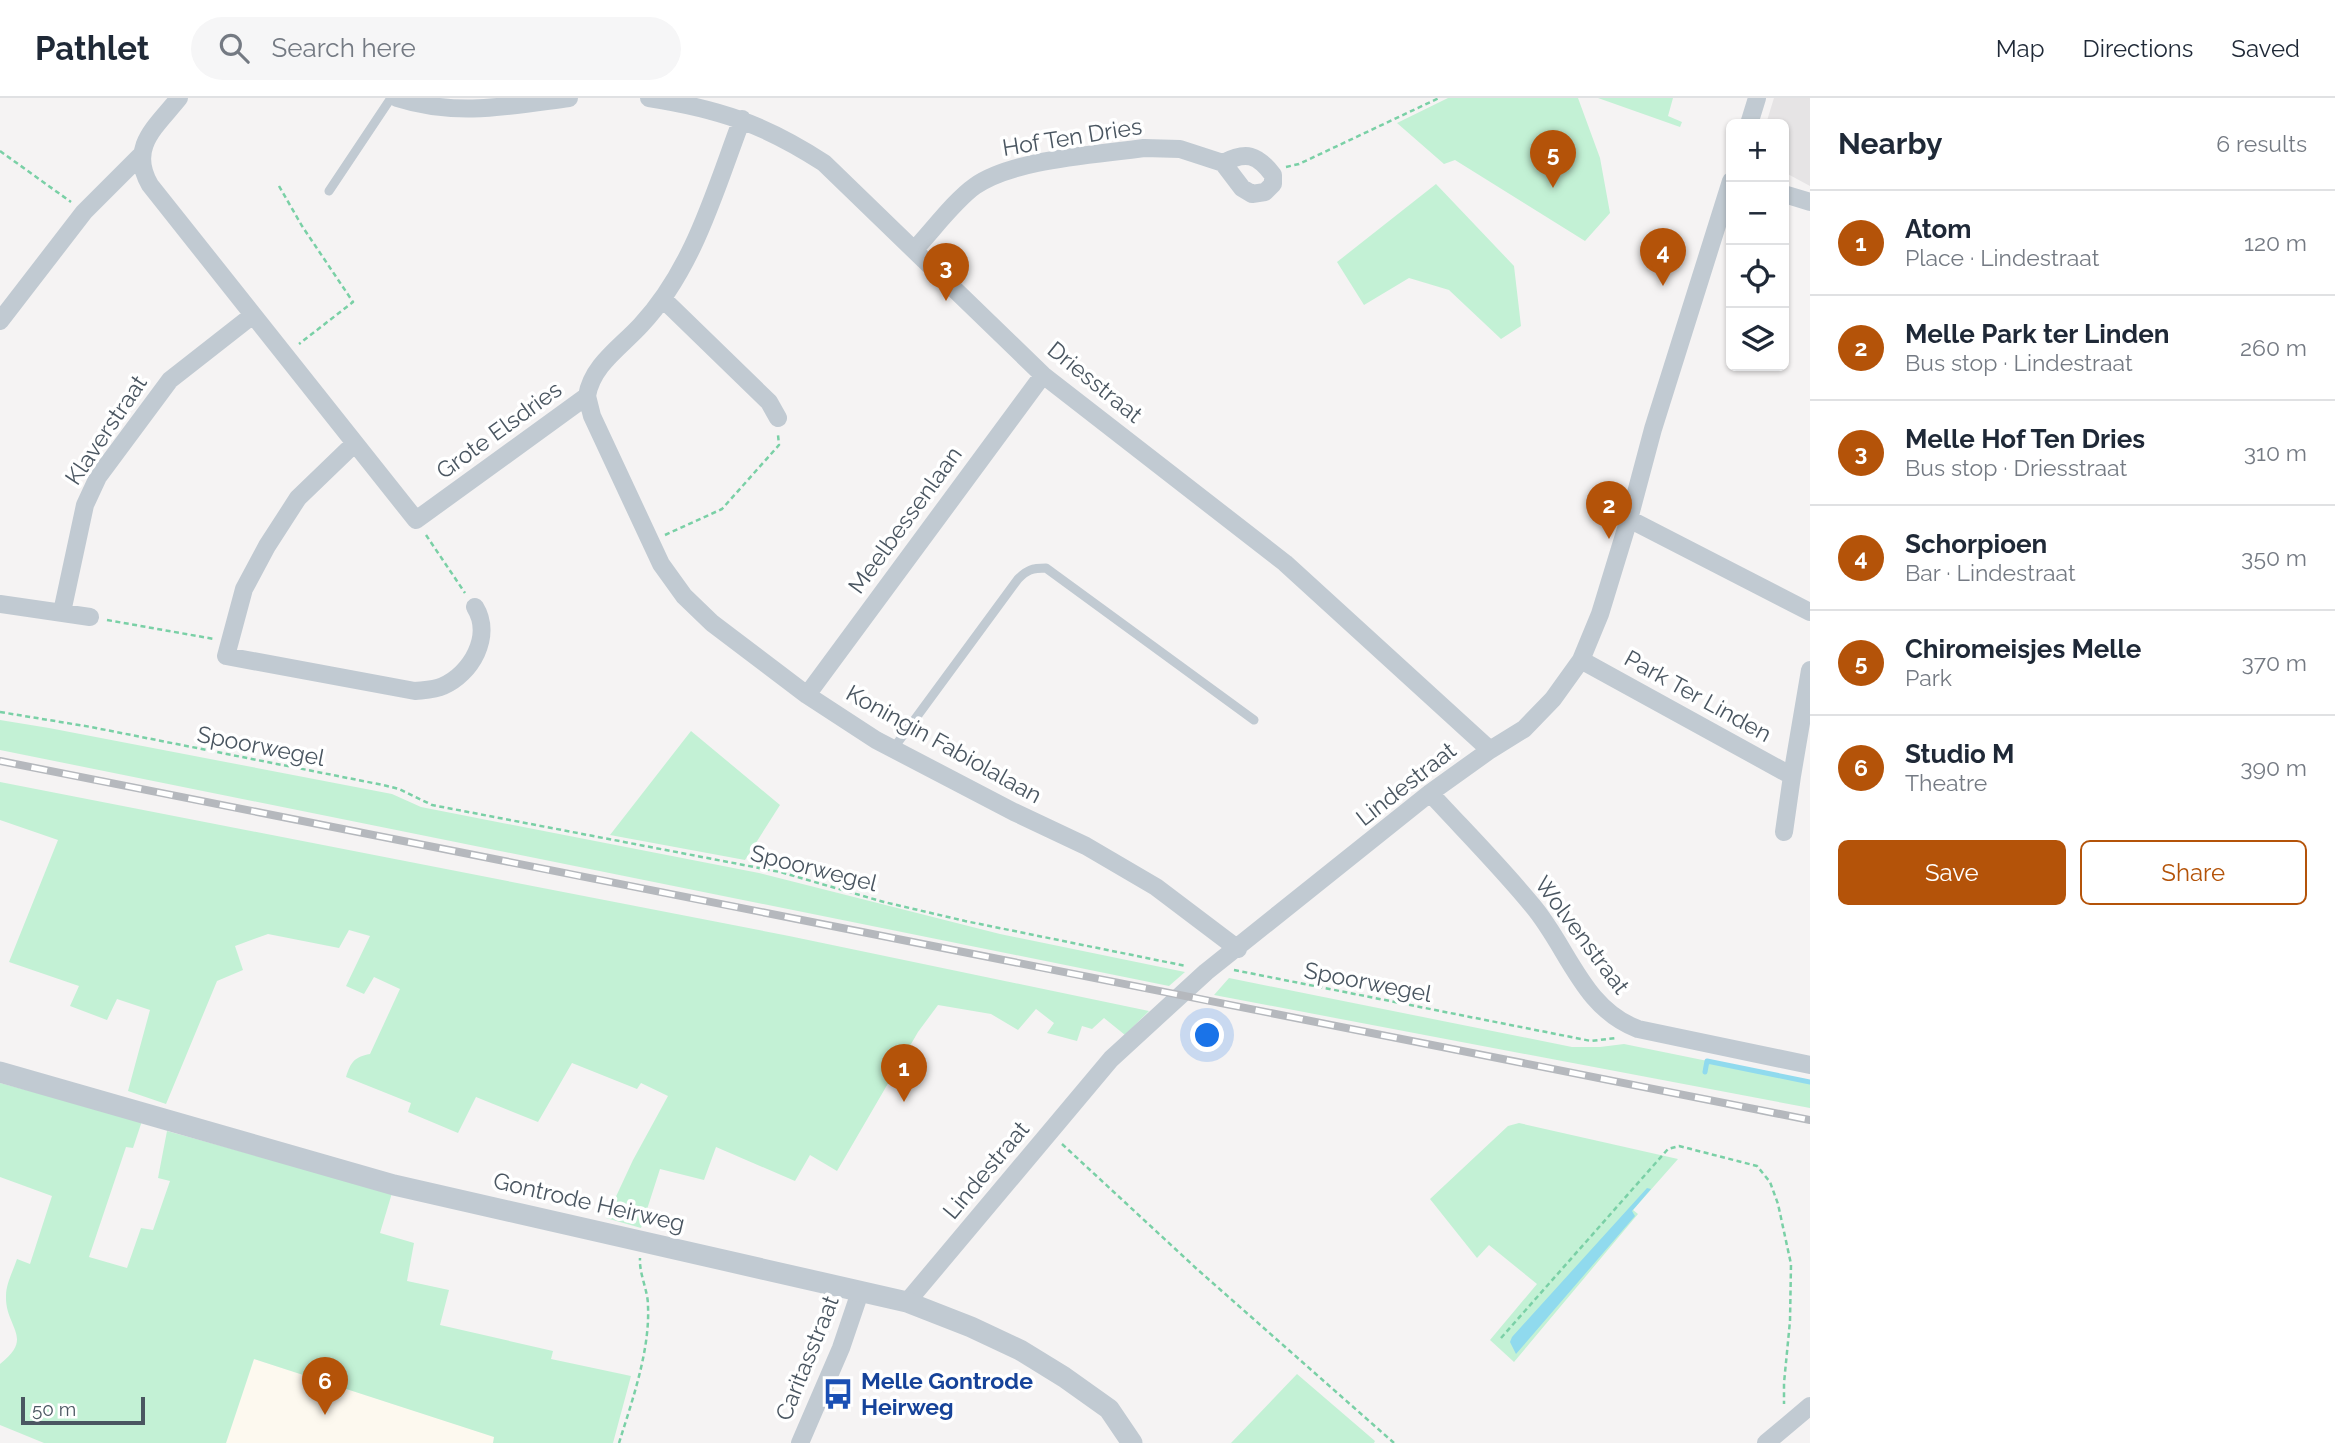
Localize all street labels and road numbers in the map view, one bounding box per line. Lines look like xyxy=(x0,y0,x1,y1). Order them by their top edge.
street label: Hof Ten Dries xyxy=(1000,112,1144,161)
street label: Driesstraat xyxy=(1043,335,1148,428)
street label: Klaverstraat xyxy=(59,370,152,490)
street label: Grote Elsdries xyxy=(431,375,566,484)
street label: Meelbessenlaan xyxy=(842,441,967,598)
street label: Park Ter Linden xyxy=(1620,644,1776,747)
street label: Koningin Fabiolalaan xyxy=(842,679,1047,808)
street label: Spoorwegel xyxy=(195,720,328,771)
street label: Lindestraat xyxy=(1350,736,1461,831)
street label: Spoorwegel xyxy=(748,839,881,896)
street label: Wolvenstraat xyxy=(1529,871,1636,999)
street label: Spoorwegel xyxy=(1302,956,1435,1007)
street label: Lindestraat xyxy=(937,1115,1034,1224)
street label: Gontrode Heirweg xyxy=(491,1166,687,1237)
street label: Caritasstraat xyxy=(769,1291,844,1424)

